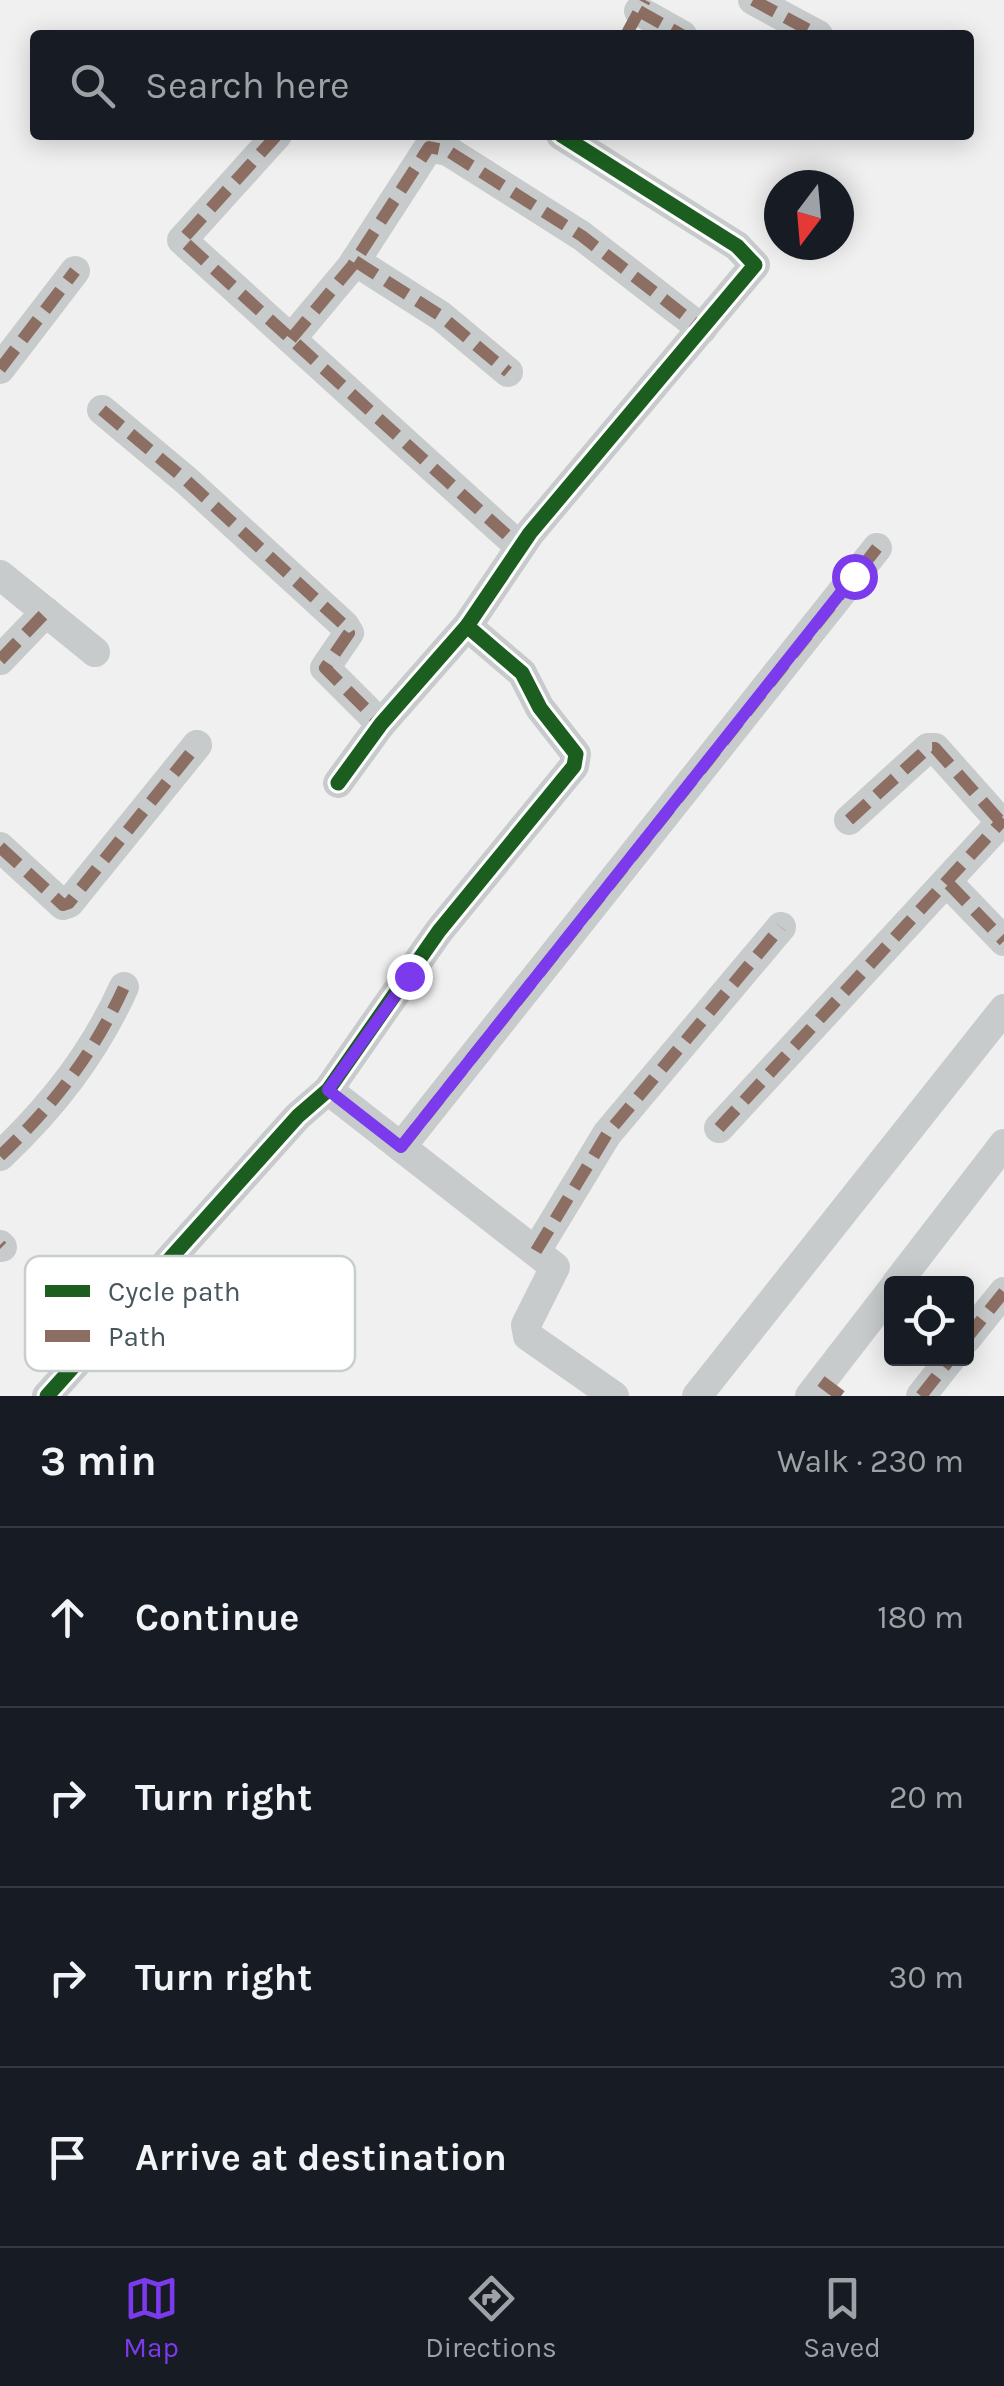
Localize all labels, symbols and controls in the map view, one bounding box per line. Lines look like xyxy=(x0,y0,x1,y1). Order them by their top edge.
search box xyxy=(30,30,974,140)
icon: search xyxy=(65,58,120,113)
text: Search here xyxy=(145,63,349,108)
north arrow xyxy=(764,170,854,260)
route start xyxy=(832,554,878,600)
route end xyxy=(387,954,433,1000)
legend xyxy=(25,1256,355,1371)
text: Cycle path xyxy=(108,1275,241,1308)
map controls xyxy=(884,1276,974,1366)
button: locate xyxy=(884,1276,974,1366)
text: Path xyxy=(108,1320,166,1353)
text: 3 min xyxy=(40,1436,157,1486)
text: Walk · 230 m xyxy=(777,1443,964,1480)
icon: ahead xyxy=(40,1590,95,1645)
text: Continue xyxy=(135,1595,299,1640)
text: 180 m xyxy=(877,1599,964,1636)
icon: right xyxy=(40,1770,95,1825)
text: Turn right xyxy=(135,1775,312,1820)
text: 20 m xyxy=(889,1779,964,1816)
icon: right xyxy=(40,1950,95,2005)
text: Turn right xyxy=(135,1955,312,2000)
text: 30 m xyxy=(889,1959,964,1996)
icon: arrive xyxy=(40,2130,95,2185)
text: Arrive at destination xyxy=(135,2135,507,2180)
tab: Map xyxy=(123,2271,179,2364)
tab: Directions xyxy=(425,2271,557,2364)
tab: Saved xyxy=(803,2271,881,2364)

